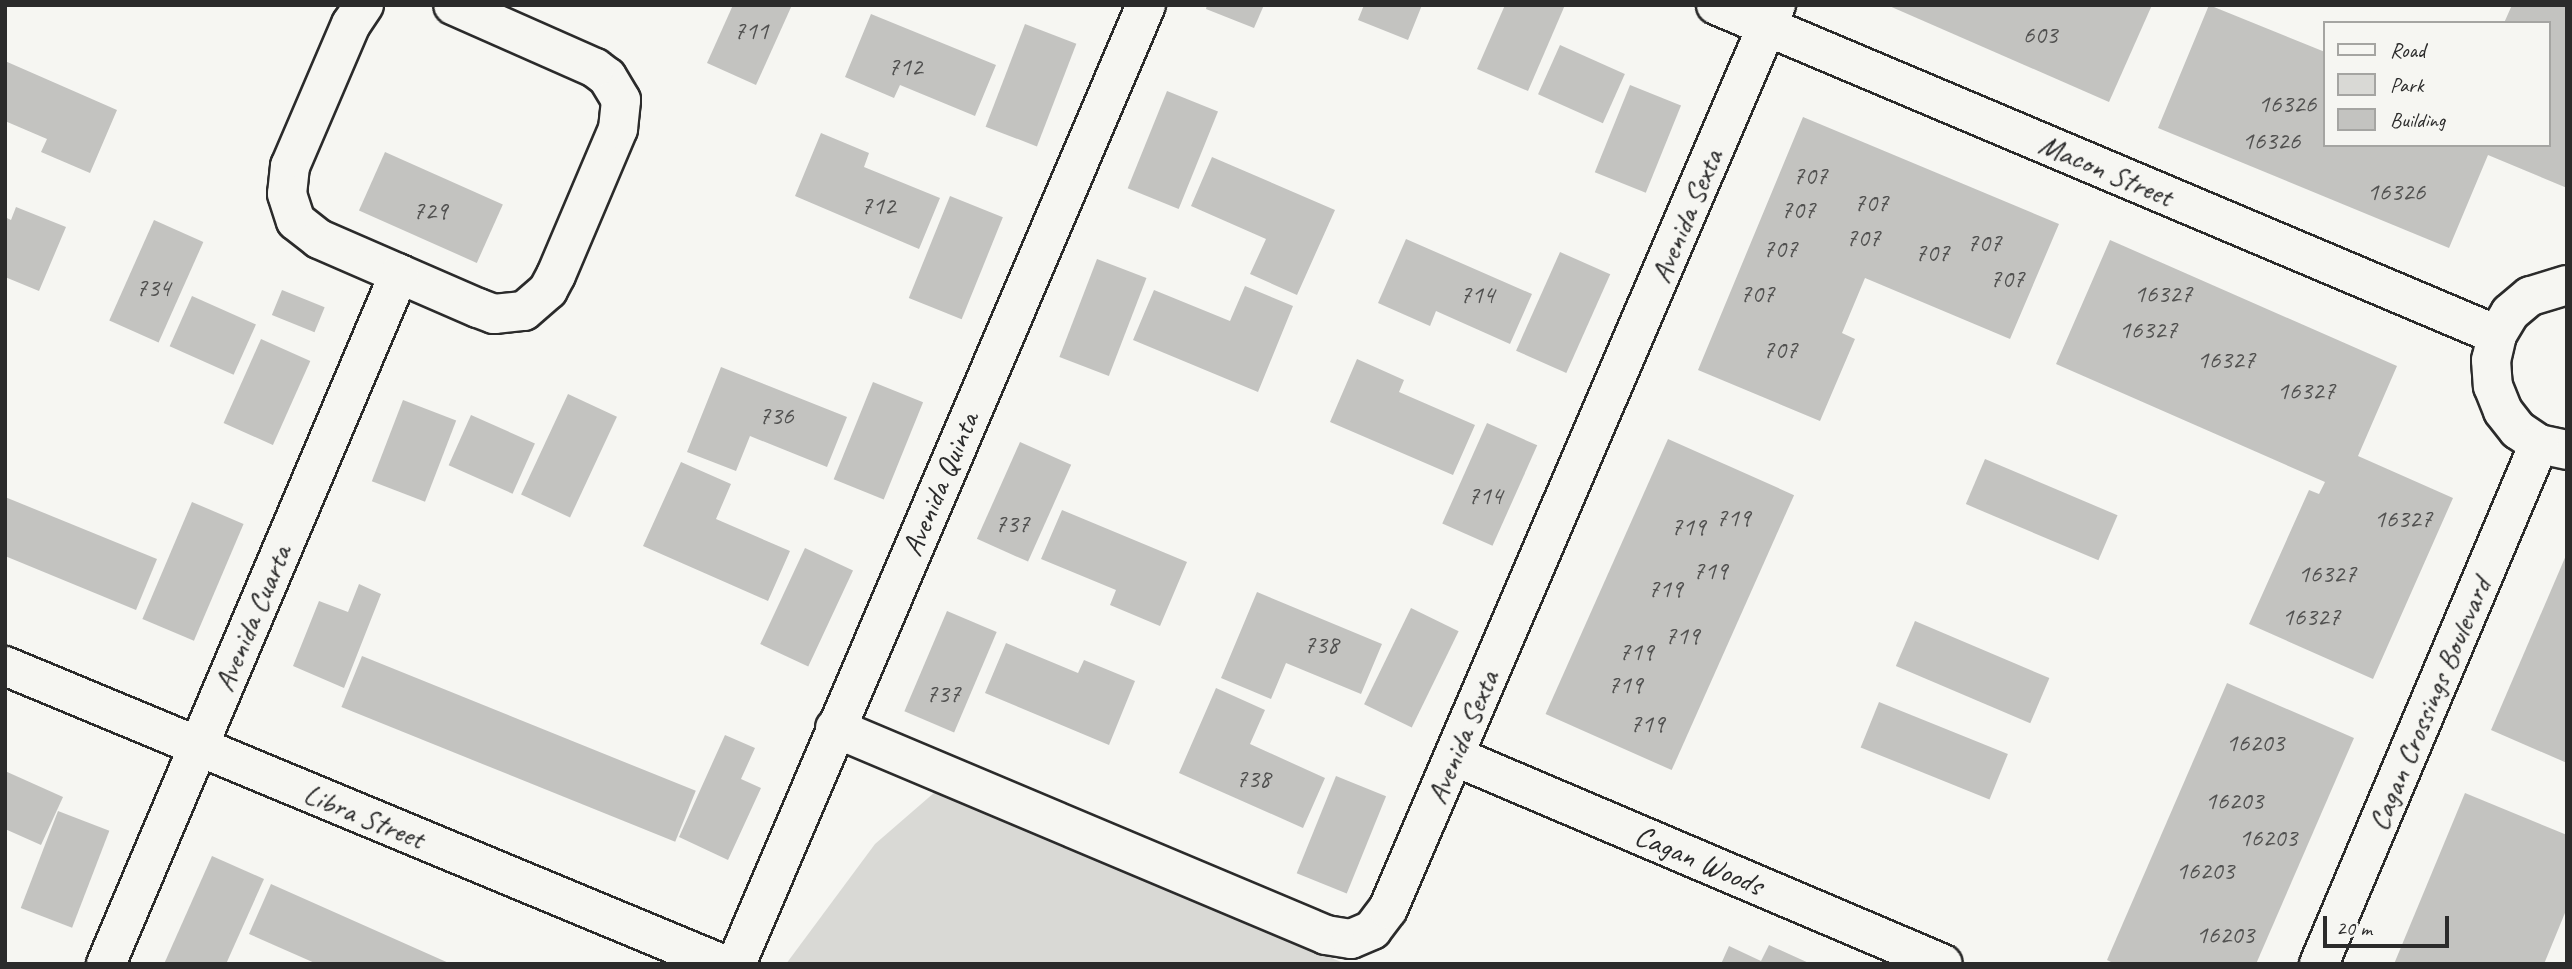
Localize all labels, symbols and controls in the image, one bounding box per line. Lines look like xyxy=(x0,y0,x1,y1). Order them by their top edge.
house number: 711 xyxy=(733,15,769,47)
house number: 603 xyxy=(2022,19,2058,51)
legend xyxy=(2324,21,2551,147)
text: Road xyxy=(2390,37,2425,63)
house number: 712 xyxy=(887,51,923,83)
text: Park xyxy=(2390,72,2423,98)
house number: 16326 xyxy=(2258,88,2316,120)
text: Building xyxy=(2390,107,2445,133)
house number: 16326 xyxy=(2242,125,2300,157)
street label: Macon Street xyxy=(2034,126,2178,214)
street label: Avenida Sexta xyxy=(1642,144,1730,288)
house number: 707 xyxy=(1792,160,1828,192)
house number: 16326 xyxy=(2367,176,2425,208)
house number: 707 xyxy=(1853,187,1889,219)
house number: 712 xyxy=(860,190,896,222)
house number: 707 xyxy=(1780,194,1816,226)
house number: 729 xyxy=(412,195,448,227)
house number: 707 xyxy=(1845,222,1881,254)
house number: 707 xyxy=(1966,227,2002,259)
house number: 707 xyxy=(1762,233,1798,265)
house number: 707 xyxy=(1914,237,1950,269)
house number: 707 xyxy=(1989,263,2025,295)
house number: 734 xyxy=(135,272,171,304)
house number: 707 xyxy=(1739,278,1775,310)
house number: 16327 xyxy=(2134,278,2192,310)
house number: 714 xyxy=(1459,279,1495,311)
house number: 16327 xyxy=(2119,314,2177,346)
house number: 707 xyxy=(1762,334,1798,366)
house number: 16327 xyxy=(2197,344,2255,376)
house number: 16327 xyxy=(2277,375,2335,407)
house number: 736 xyxy=(758,400,794,432)
street label: Avenida Quinta xyxy=(894,407,986,561)
house number: 714 xyxy=(1467,480,1503,512)
house number: 719 xyxy=(1715,502,1751,534)
house number: 16327 xyxy=(2374,503,2432,535)
house number: 737 xyxy=(994,508,1030,540)
house number: 719 xyxy=(1670,511,1706,543)
street label: Avenida Cuarta xyxy=(205,540,299,696)
house number: 719 xyxy=(1692,555,1728,587)
house number: 16327 xyxy=(2298,558,2356,590)
street label: Cagan Crossings Boulevard xyxy=(2359,572,2499,836)
house number: 719 xyxy=(1647,573,1683,605)
house number: 16327 xyxy=(2282,601,2340,633)
house number: 719 xyxy=(1664,620,1700,652)
house number: 738 xyxy=(1303,629,1339,661)
house number: 719 xyxy=(1618,636,1654,668)
street label: Avenida Sexta xyxy=(1418,665,1506,809)
house number: 719 xyxy=(1607,669,1643,701)
house number: 737 xyxy=(925,678,961,710)
house number: 719 xyxy=(1629,708,1665,740)
house number: 16203 xyxy=(2226,727,2284,759)
house number: 738 xyxy=(1235,763,1271,795)
street label: Libra Street xyxy=(298,775,430,857)
house number: 16203 xyxy=(2205,785,2263,817)
street label: Cagan Woods xyxy=(1630,817,1768,903)
house number: 16203 xyxy=(2239,822,2297,854)
house number: 16203 xyxy=(2176,855,2234,887)
scale bar xyxy=(2327,902,2453,946)
text: 20 m xyxy=(2336,915,2372,941)
house number: 16203 xyxy=(2196,919,2254,951)

